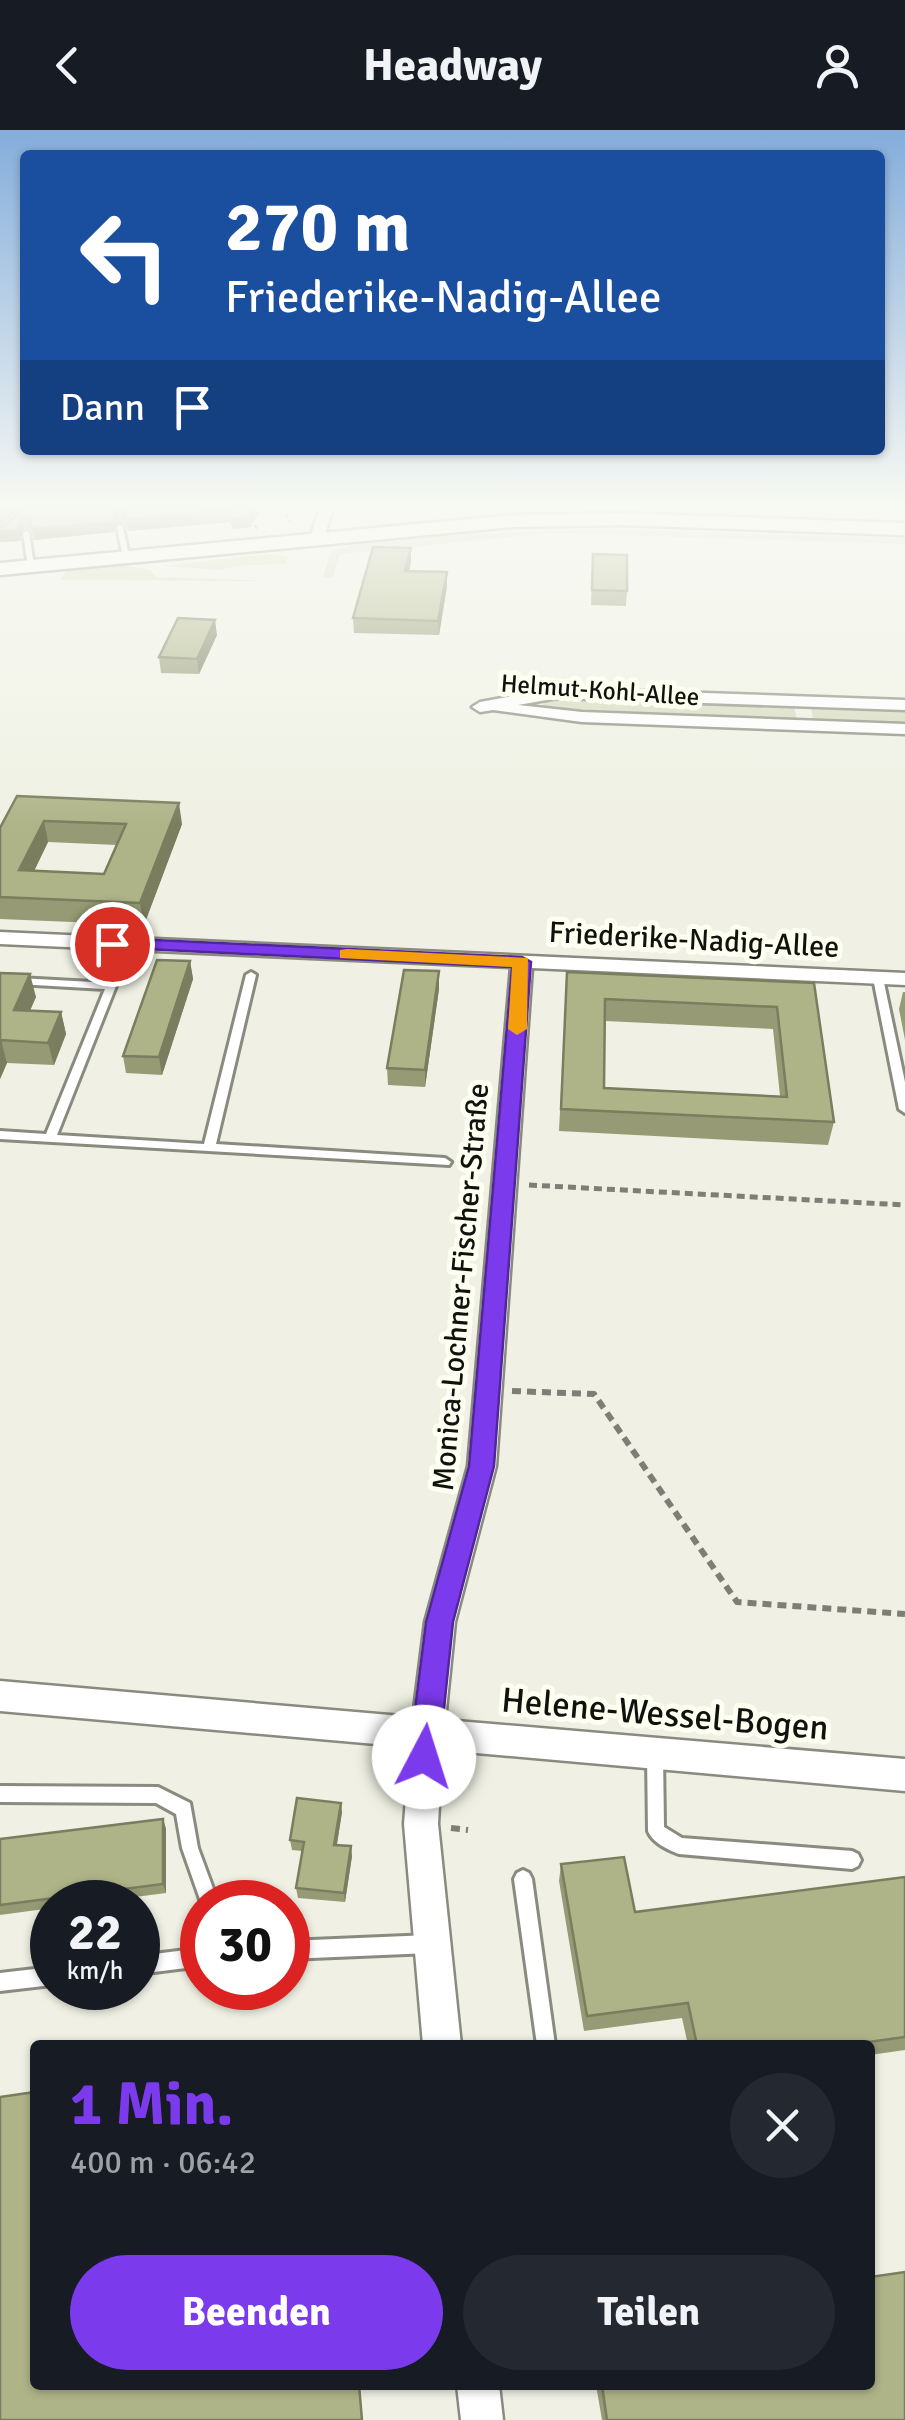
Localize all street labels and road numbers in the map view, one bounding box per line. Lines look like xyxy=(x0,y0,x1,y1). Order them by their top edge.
street label: Helmut-Kohl-Allee xyxy=(500,668,700,712)
street label: Friederike-Nadig-Allee xyxy=(548,914,840,966)
street label: Monica-Lochner-Fischer-Straße xyxy=(425,1082,497,1492)
street label: Helene-Wessel-Bogen xyxy=(500,1678,830,1750)

